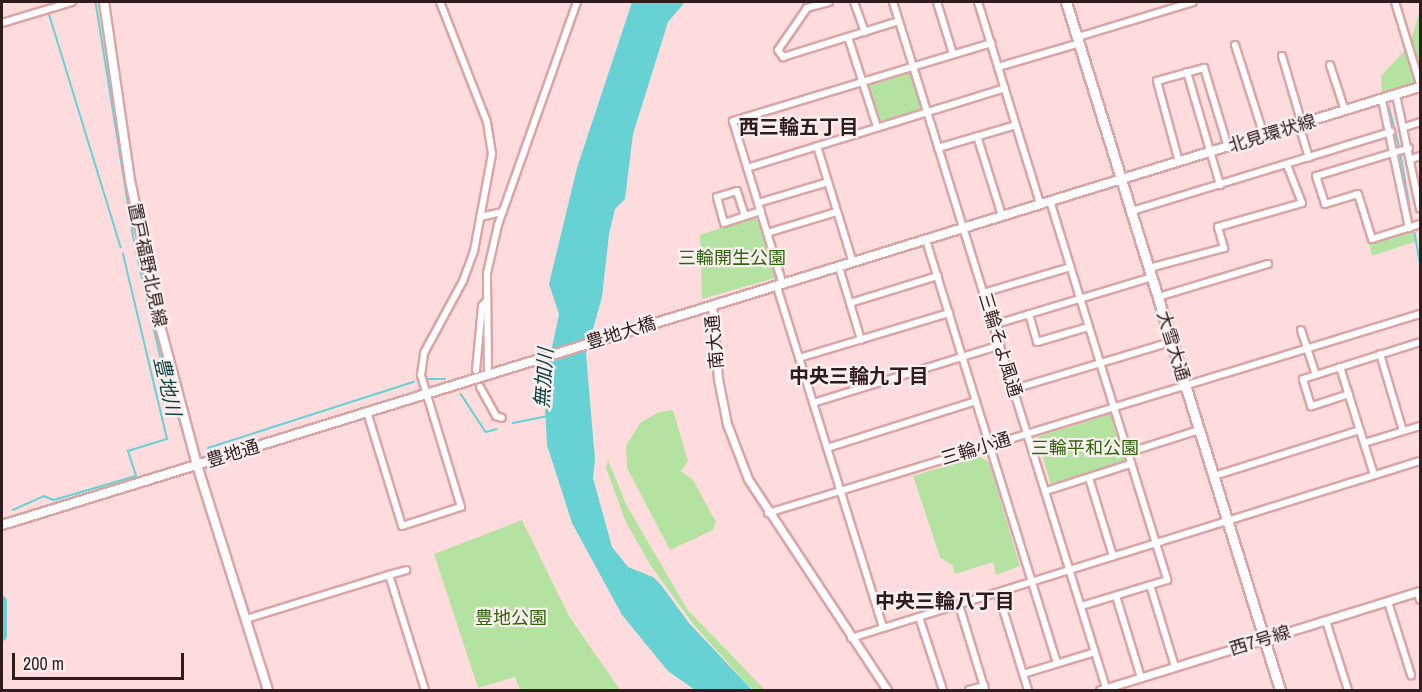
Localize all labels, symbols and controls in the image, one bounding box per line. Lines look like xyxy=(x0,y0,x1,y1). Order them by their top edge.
street label: 北見環状線 xyxy=(1226,111,1318,157)
district label: 西三輪五丁目 xyxy=(739,114,859,138)
street label: 置戸福野北見線 xyxy=(123,201,171,329)
park label: 三輪開生公園 xyxy=(678,247,786,269)
street label: 三輪そよ風通 xyxy=(974,290,1026,400)
street label: 大雪大通 xyxy=(1152,308,1194,384)
street label: 豊地大橋 xyxy=(583,312,659,354)
street label: 南大通 xyxy=(702,314,728,370)
water label: 無加川 xyxy=(529,347,557,409)
water label: 豊地川 xyxy=(150,354,186,418)
district label: 中央三輪九丁目 xyxy=(789,363,929,387)
street label: 三輪小通 xyxy=(938,428,1014,470)
street label: 豊地通 xyxy=(204,436,262,472)
park label: 三輪平和公園 xyxy=(1031,437,1139,459)
district label: 中央三輪八丁目 xyxy=(875,588,1015,612)
park label: 豊地公園 xyxy=(475,607,547,629)
street label: 西7号線 xyxy=(1227,622,1293,660)
scale bar xyxy=(15,641,188,679)
text: 200 m xyxy=(23,651,64,676)

